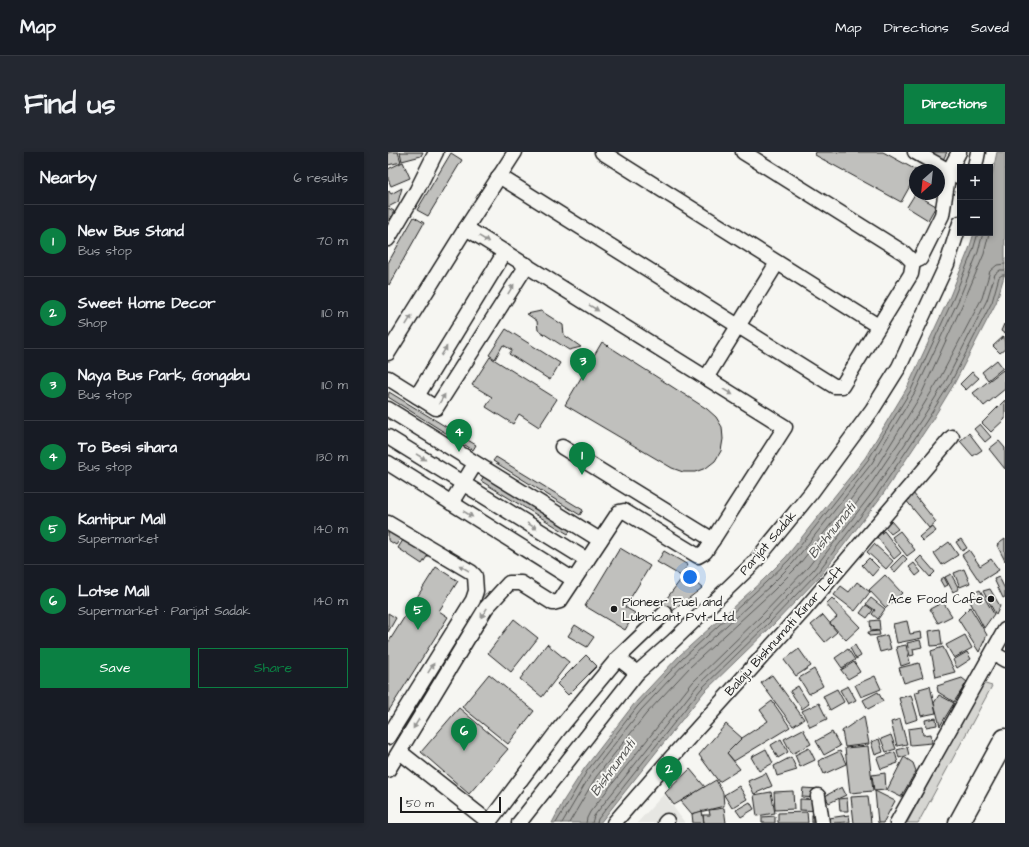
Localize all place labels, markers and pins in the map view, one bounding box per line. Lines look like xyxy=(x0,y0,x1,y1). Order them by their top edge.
pin: 3 xyxy=(570,348,596,381)
pin: 4 xyxy=(446,419,472,452)
pin: 1 xyxy=(569,442,595,475)
place label: Ace Food Cafe xyxy=(888,590,983,608)
place label: Pioneer Fuel and Lubricant Pvt. Ltd. xyxy=(622,593,736,626)
marker: Ace Food Cafe xyxy=(986,594,996,604)
pin: 5 xyxy=(405,597,431,630)
marker: Pioneer Fuel and Lubricant Pvt. Ltd. xyxy=(609,604,619,614)
pin: 6 xyxy=(451,718,477,751)
pin: 2 xyxy=(656,756,682,789)

